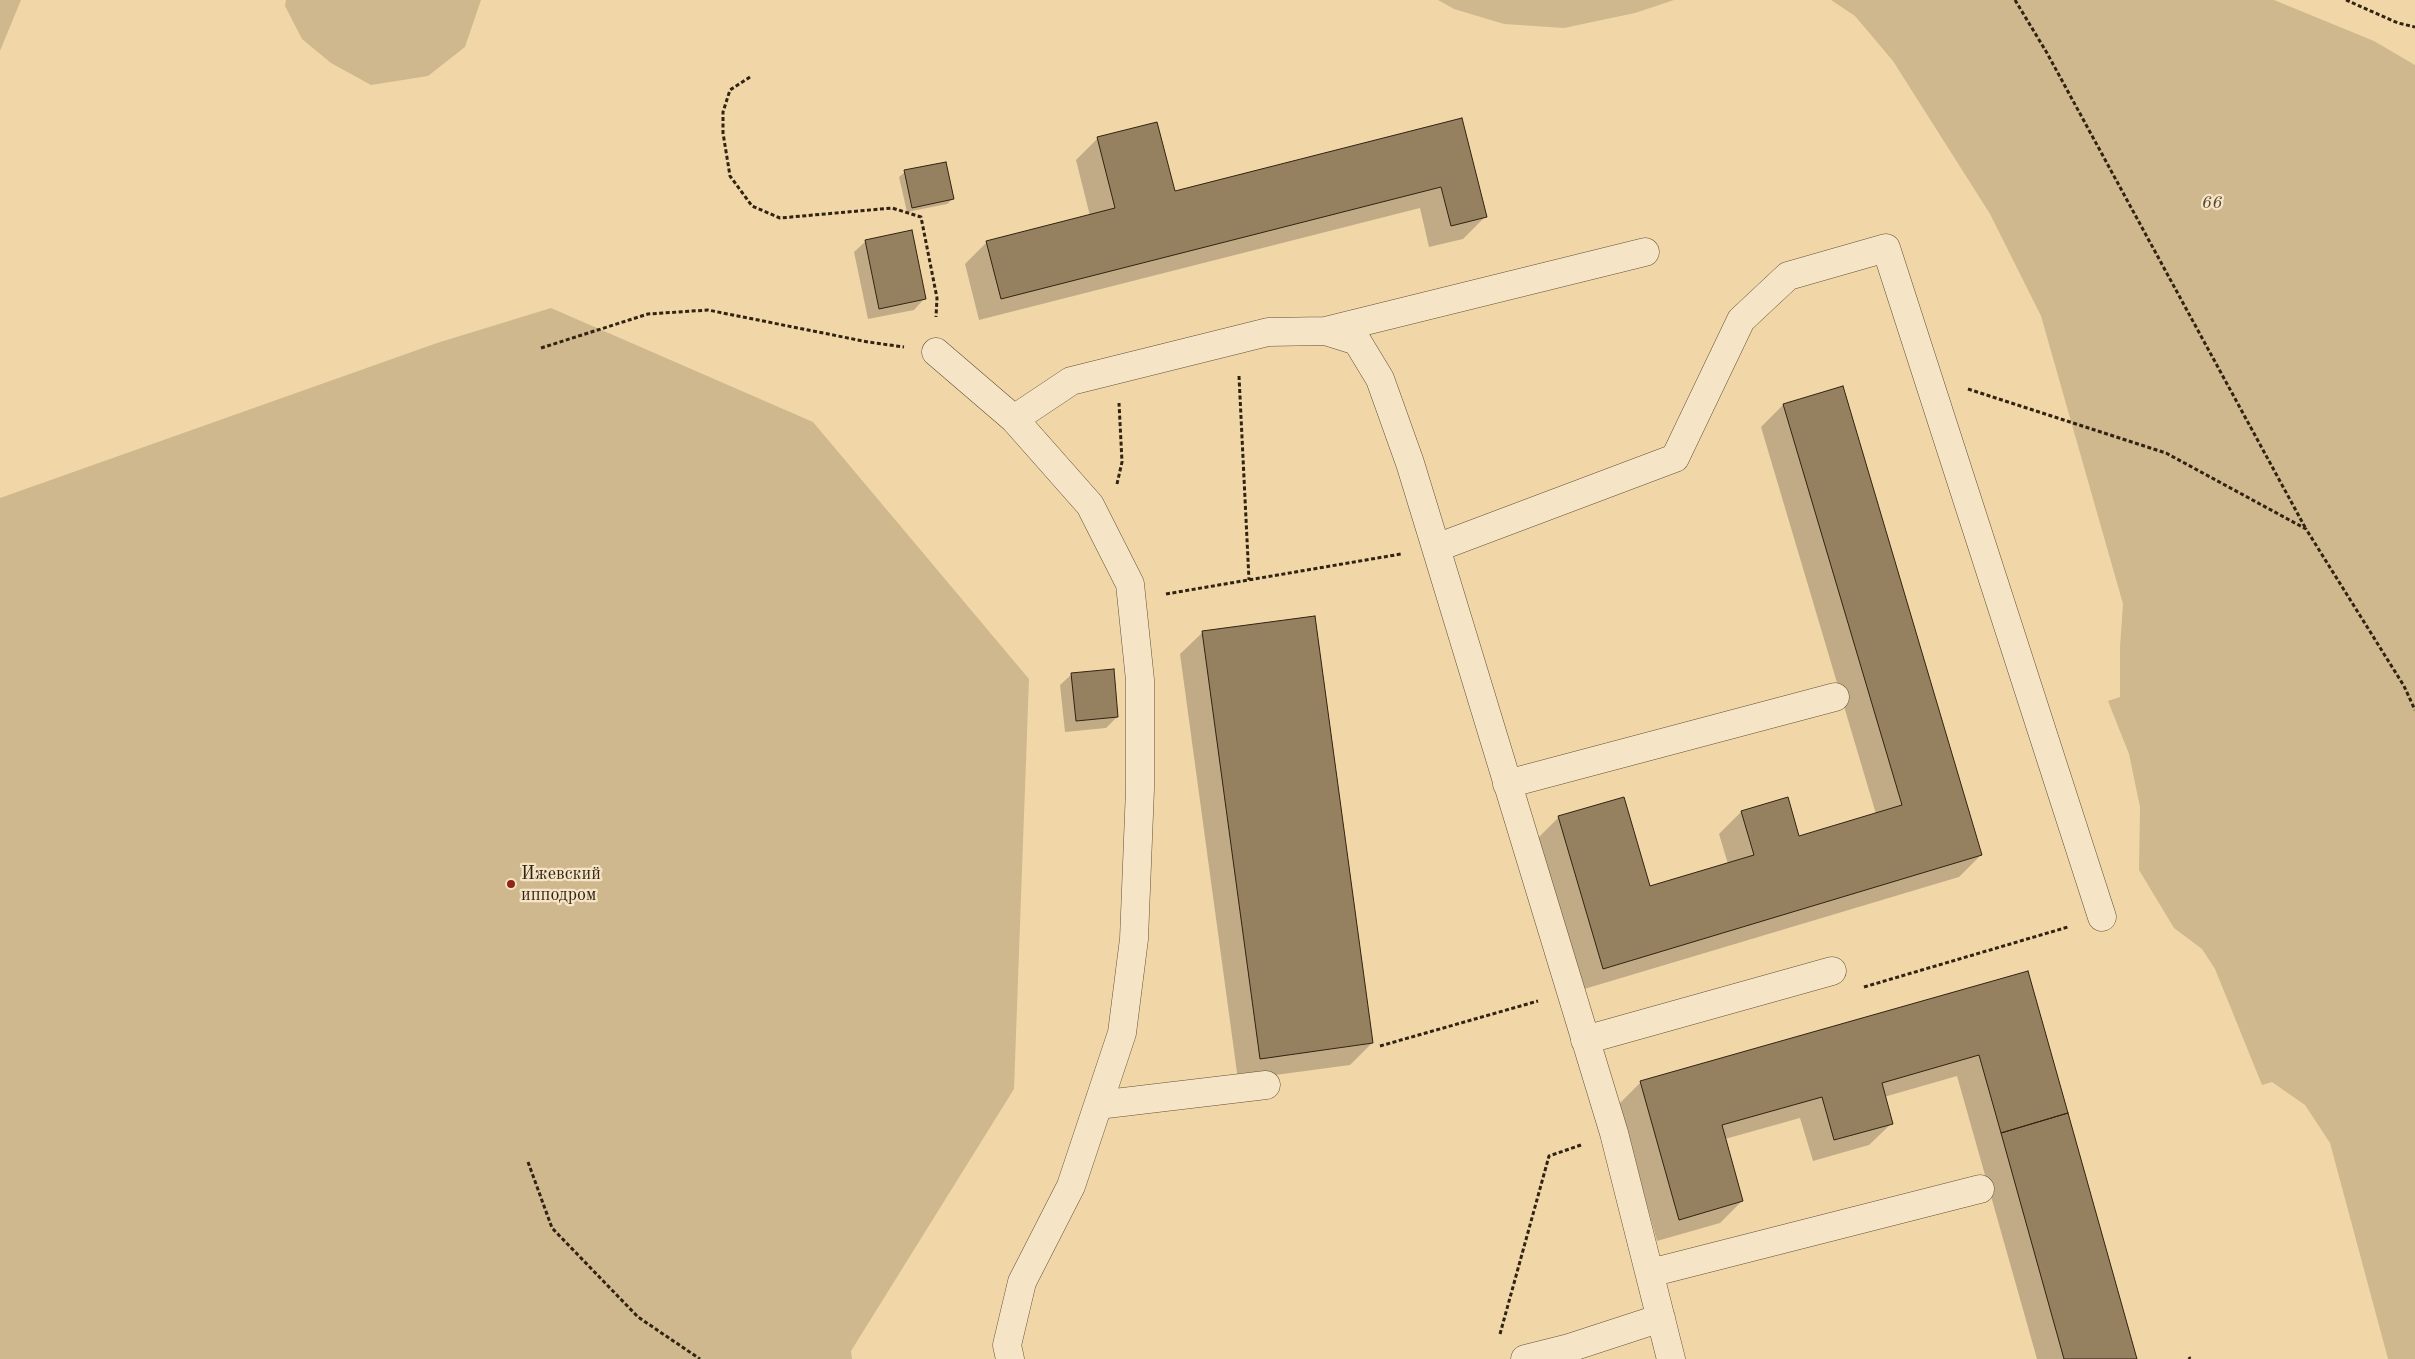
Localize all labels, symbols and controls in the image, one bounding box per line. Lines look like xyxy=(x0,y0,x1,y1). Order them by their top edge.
park label: 66 xyxy=(2202,192,2222,214)
place label: Ижевский ипподром xyxy=(521,863,601,906)
marker: Ижевский ипподром xyxy=(505,878,517,890)

